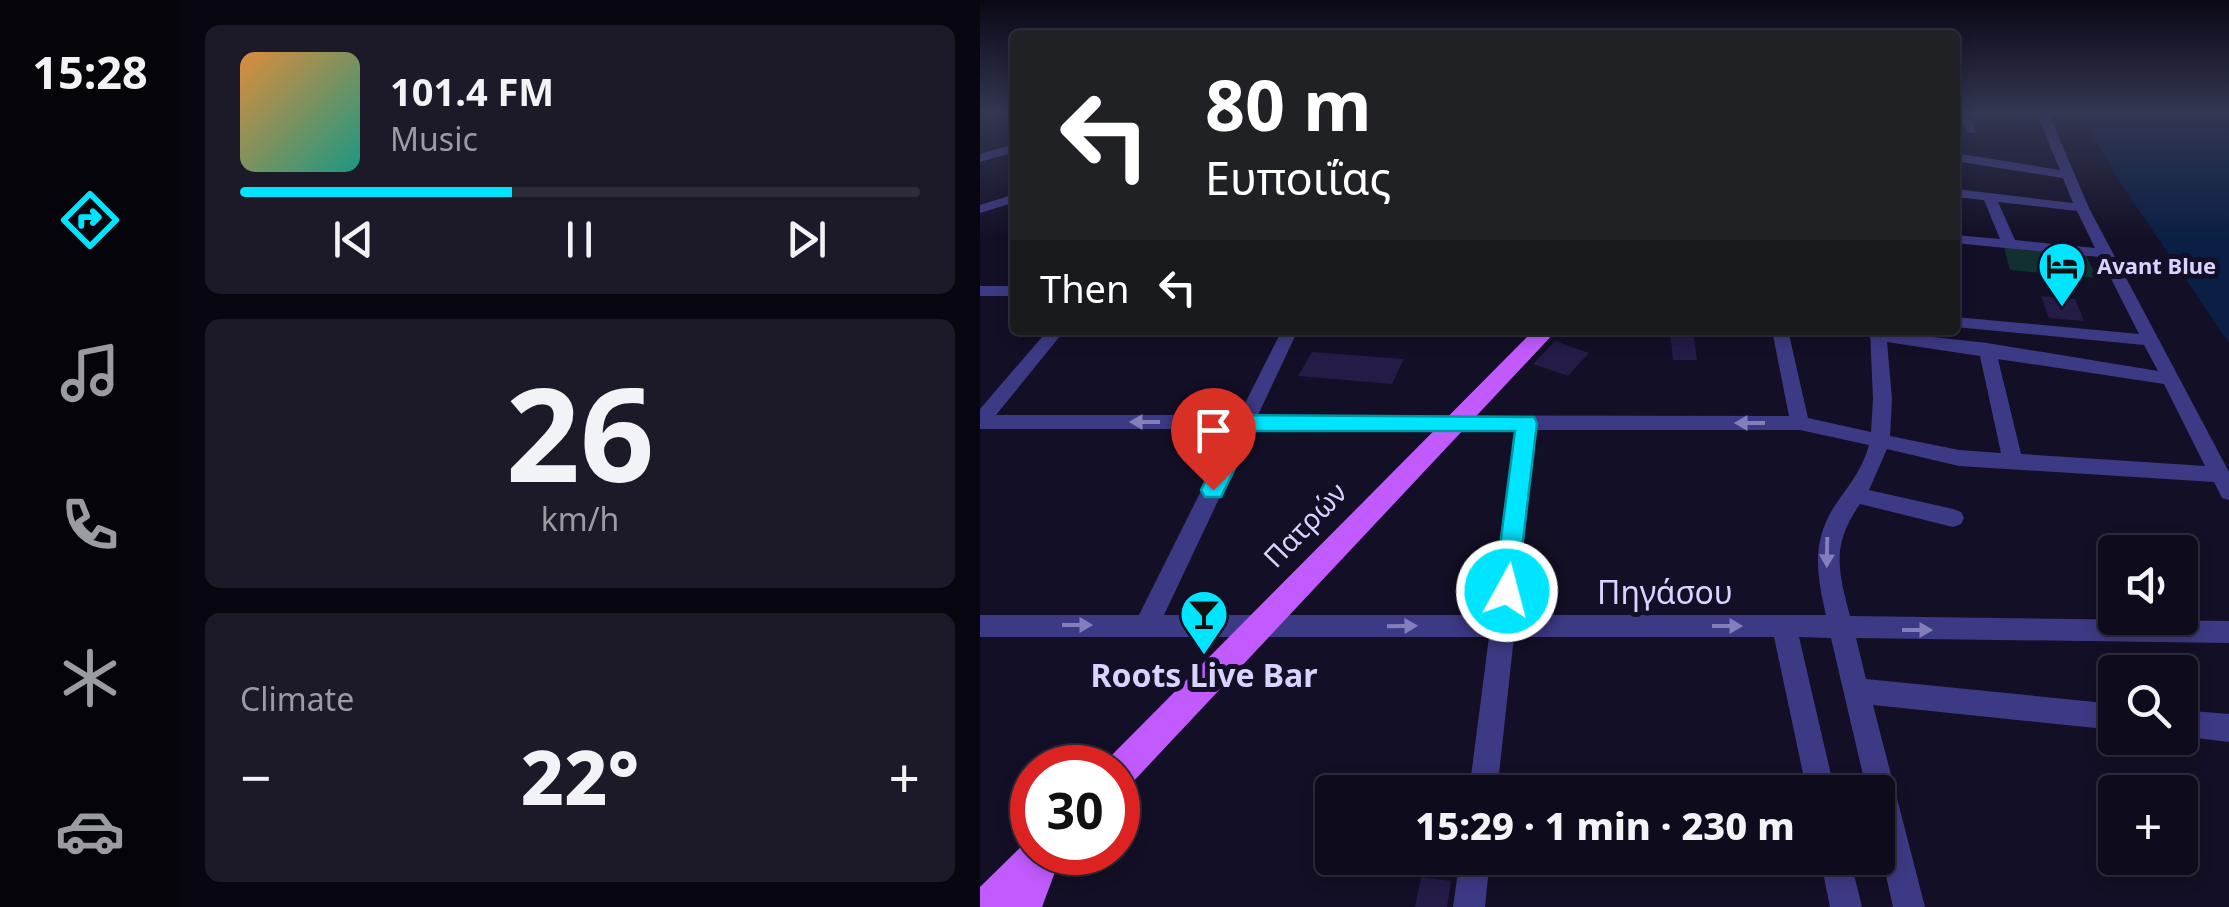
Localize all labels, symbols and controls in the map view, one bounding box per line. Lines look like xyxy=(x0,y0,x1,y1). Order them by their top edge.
text: 15:28 xyxy=(32,41,148,102)
text: 80 m xyxy=(1205,56,1372,152)
text: 101.4 FM xyxy=(390,65,554,117)
icon: left xyxy=(1040,70,1170,200)
text: Music xyxy=(390,117,478,160)
text: Ευποιΐας xyxy=(1205,147,1391,208)
icon: directions xyxy=(55,185,125,255)
icon: previous xyxy=(326,212,381,267)
icon: pause xyxy=(552,212,607,267)
icon: next xyxy=(779,212,834,267)
hotel icon: Avant Blue xyxy=(2036,240,2088,308)
place label: Avant Blue xyxy=(2097,250,2216,280)
icon: left xyxy=(1150,260,1205,315)
text: Then xyxy=(1040,262,1130,314)
icon: music xyxy=(55,338,125,408)
text: 26 xyxy=(506,343,654,520)
pin xyxy=(1171,388,1256,491)
icon: arrive xyxy=(1186,403,1241,458)
one-way arrow xyxy=(1129,414,1161,430)
one-way arrow xyxy=(1734,415,1766,431)
street label: Πατρών xyxy=(1254,474,1354,575)
icon: phone xyxy=(55,490,125,560)
text: km/h xyxy=(541,497,619,540)
map controls xyxy=(2098,535,2198,875)
button: sound xyxy=(2098,535,2198,635)
one-way arrow xyxy=(1819,537,1835,569)
position arrow xyxy=(1455,539,1559,643)
street label: Πηγάσου xyxy=(1597,570,1733,613)
bar icon: Roots Live Bar xyxy=(1178,588,1230,656)
one-way arrow xyxy=(1062,617,1094,633)
one-way arrow xyxy=(1387,618,1419,634)
one-way arrow xyxy=(1712,618,1744,634)
one-way arrow xyxy=(1901,622,1933,638)
icon: climate xyxy=(55,643,125,713)
place label: Roots Live Bar xyxy=(1090,653,1318,696)
button: search xyxy=(2098,655,2198,755)
text: Climate xyxy=(240,677,354,720)
text: 22° xyxy=(521,725,639,827)
text: − xyxy=(240,739,271,814)
text: + xyxy=(889,739,920,814)
speed limit sign: 30 xyxy=(1010,745,1140,875)
button: + xyxy=(2098,775,2198,875)
icon: car xyxy=(55,796,125,866)
text: 15:29 · 1 min · 230 m xyxy=(1415,799,1795,851)

